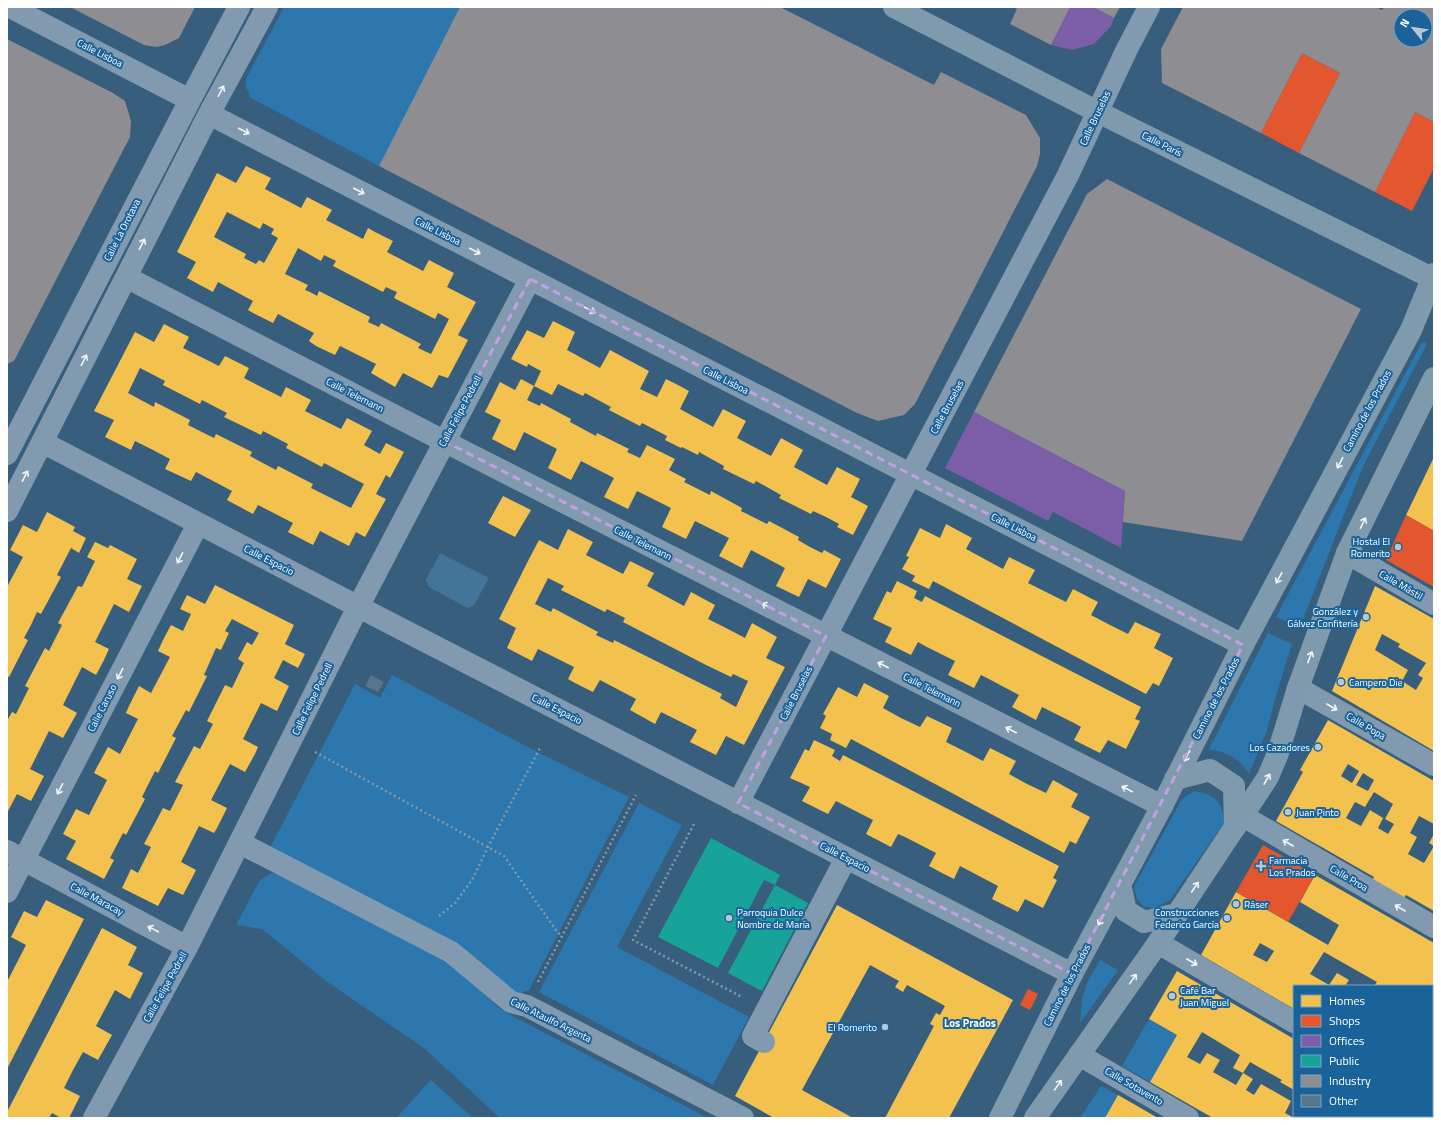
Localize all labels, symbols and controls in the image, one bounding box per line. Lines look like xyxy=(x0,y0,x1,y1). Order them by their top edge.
north arrow xyxy=(1393,8,1433,48)
text: N xyxy=(1396,16,1413,30)
street label: Calle Lisboa xyxy=(75,35,125,71)
one-way arrow xyxy=(218,85,225,97)
street label: Calle Bruselas xyxy=(1076,88,1114,148)
one-way arrow xyxy=(238,128,250,135)
street label: Calle París xyxy=(1139,128,1185,160)
one-way arrow xyxy=(353,188,365,195)
street label: Calle La Orotava xyxy=(100,196,144,264)
street label: Calle Lisboa xyxy=(413,213,463,249)
one-way arrow xyxy=(139,238,147,250)
one-way arrow xyxy=(469,247,481,255)
one-way arrow xyxy=(584,307,596,314)
one-way arrow xyxy=(80,354,88,366)
street label: Calle Lisboa xyxy=(701,362,751,398)
street label: Camino de los Prados xyxy=(1339,367,1395,454)
street label: Calle Felipe Pedrell xyxy=(435,373,485,449)
street label: Calle Telemann xyxy=(323,374,387,416)
street label: Calle Bruselas xyxy=(927,377,968,437)
one-way arrow xyxy=(1335,457,1343,469)
one-way arrow xyxy=(22,470,29,482)
street label: Calle Lisboa xyxy=(989,509,1039,545)
one-way arrow xyxy=(1359,517,1367,529)
street label: Calle Telemann xyxy=(611,522,675,564)
place label: Hostal El Romerito xyxy=(1351,534,1390,561)
street label: Calle Espacio xyxy=(241,541,297,579)
marker: Hostal El Romerito xyxy=(1393,542,1403,552)
one-way arrow xyxy=(176,552,183,564)
street label: Calle Mástil xyxy=(1376,566,1426,604)
one-way arrow xyxy=(1274,572,1282,584)
one-way arrow xyxy=(761,602,773,609)
place label: González y Gálvez Confitería xyxy=(1287,604,1358,631)
marker: González y Gálvez Confitería xyxy=(1361,612,1371,622)
one-way arrow xyxy=(1307,651,1315,663)
street label: Camino de los Prados xyxy=(1189,654,1243,742)
street label: Calle Felipe Pedrell xyxy=(288,660,336,738)
one-way arrow xyxy=(877,661,889,668)
street label: Calle Bruselas xyxy=(776,663,816,723)
one-way arrow xyxy=(116,668,123,680)
street label: Calle Telemann xyxy=(900,669,964,711)
place label: Campero Die xyxy=(1349,675,1403,690)
marker: Campero Die xyxy=(1336,677,1346,687)
street label: Calle Caruso xyxy=(84,682,120,734)
street label: Calle Espacio xyxy=(529,690,585,728)
one-way arrow xyxy=(1326,703,1338,711)
street label: Calle Popa xyxy=(1343,709,1389,743)
one-way arrow xyxy=(1005,726,1017,733)
place label: Los Cazadores xyxy=(1249,740,1310,755)
marker: Los Cazadores xyxy=(1313,742,1323,752)
one-way arrow xyxy=(1183,749,1190,761)
one-way arrow xyxy=(1263,773,1271,785)
one-way arrow xyxy=(56,783,64,795)
one-way arrow xyxy=(1121,785,1133,792)
place label: Juan Pinto xyxy=(1296,805,1339,820)
marker: Juan Pinto xyxy=(1283,807,1293,817)
street label: Calle Espacio xyxy=(817,838,873,876)
one-way arrow xyxy=(1282,838,1294,846)
place label: Farmacia Los Prados xyxy=(1269,853,1316,880)
marker: Farmacia Los Prados xyxy=(1256,861,1266,871)
street label: Calle Proa xyxy=(1327,861,1371,895)
street label: Calle Maracay xyxy=(68,879,126,919)
one-way arrow xyxy=(1191,882,1199,893)
place label: Ráser xyxy=(1244,897,1269,912)
marker: Ráser xyxy=(1231,899,1241,909)
one-way arrow xyxy=(1394,903,1406,911)
place label: Parroquia Dulce Nombre de María xyxy=(737,905,810,932)
place label: Construcciones Federico García xyxy=(1155,905,1219,932)
marker: Parroquia Dulce Nombre de María xyxy=(724,913,734,923)
marker: Construcciones Federico García xyxy=(1222,913,1232,923)
one-way arrow xyxy=(1096,914,1104,926)
one-way arrow xyxy=(147,924,159,932)
street label: Camino de los Prados xyxy=(1040,941,1094,1029)
street label: Calle Felipe Pedrell xyxy=(139,949,191,1025)
one-way arrow xyxy=(1186,959,1198,967)
one-way arrow xyxy=(1129,974,1137,985)
place label: Café Bar Juan Miguel xyxy=(1180,983,1229,1010)
legend xyxy=(1293,985,1433,1117)
marker: Café Bar Juan Miguel xyxy=(1167,991,1177,1001)
text: Homes xyxy=(1329,991,1365,1010)
street label: Calle Ataulfo Argenta xyxy=(508,994,594,1046)
text: Shops xyxy=(1329,1011,1361,1030)
district label: Los Prados xyxy=(944,1015,996,1031)
place label: El Romerito xyxy=(828,1020,877,1035)
marker: El Romerito xyxy=(880,1022,890,1032)
text: Offices xyxy=(1329,1031,1365,1050)
text: Public xyxy=(1329,1051,1359,1070)
street label: Calle Sotavento xyxy=(1102,1063,1166,1109)
text: Industry xyxy=(1329,1071,1371,1090)
one-way arrow xyxy=(1054,1080,1062,1091)
text: Other xyxy=(1329,1091,1358,1110)

